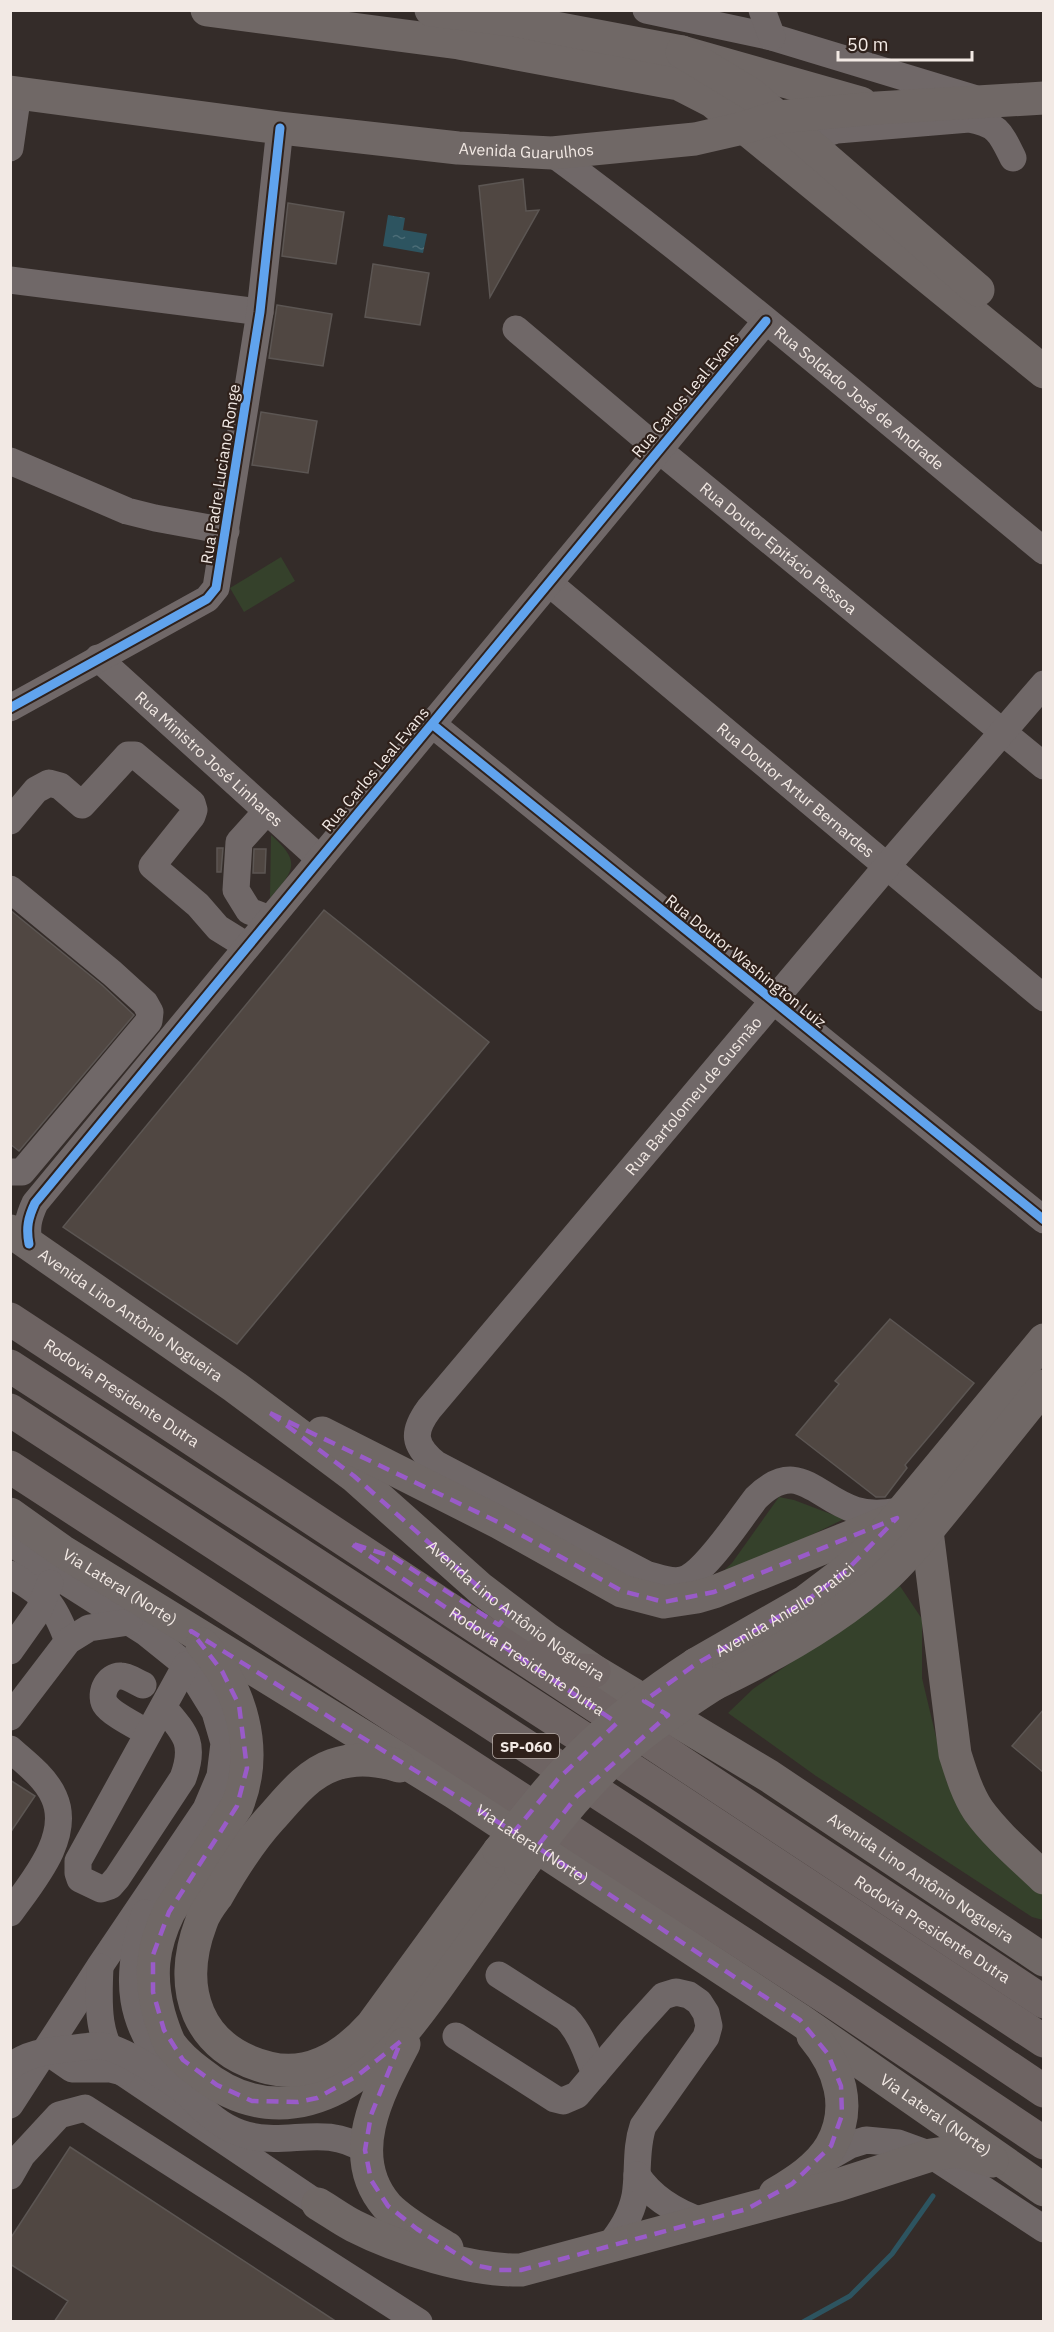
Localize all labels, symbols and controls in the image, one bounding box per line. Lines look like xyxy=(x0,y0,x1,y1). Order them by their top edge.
scale bar xyxy=(838,24,972,62)
text: 50 m xyxy=(847,33,889,56)
street label: Avenida Guarulhos xyxy=(458,138,595,163)
street label: Rua Soldado José de Andrade xyxy=(771,321,949,474)
street label: Rua Carlos Leal Evans xyxy=(627,329,743,461)
street label: Rua Padre Luciano Ronge xyxy=(196,382,244,565)
street label: Rua Doutor Epitácio Pessoa xyxy=(696,478,862,619)
street label: Rua Ministro José Linhares xyxy=(131,687,287,831)
street label: Rua Carlos Leal Evans xyxy=(317,703,433,835)
street label: Rua Doutor Artur Bernardes xyxy=(713,718,879,862)
street label: Rua Doutor Washington Luiz xyxy=(661,890,831,1032)
street label: Rua Bartolomeu de Gusmão xyxy=(621,1012,766,1179)
street label: Avenida Lino Antônio Nogueira xyxy=(35,1244,227,1386)
street label: Rodovia Presidente Dutra xyxy=(40,1334,204,1452)
street label: Avenida Lino Antônio Nogueira xyxy=(423,1535,609,1685)
street label: Via Lateral (Norte) xyxy=(59,1544,181,1630)
street label: Avenida Aniello Pratici xyxy=(712,1559,858,1661)
street label: Rodovia Presidente Dutra xyxy=(445,1602,609,1720)
road number: SP-060 xyxy=(493,1734,559,1758)
street label: Via Lateral (Norte) xyxy=(472,1800,593,1888)
street label: Avenida Lino Antônio Nogueira xyxy=(824,1808,1018,1947)
street label: Rodovia Presidente Dutra xyxy=(851,1871,1015,1988)
street label: Via Lateral (Norte) xyxy=(877,2069,995,2160)

